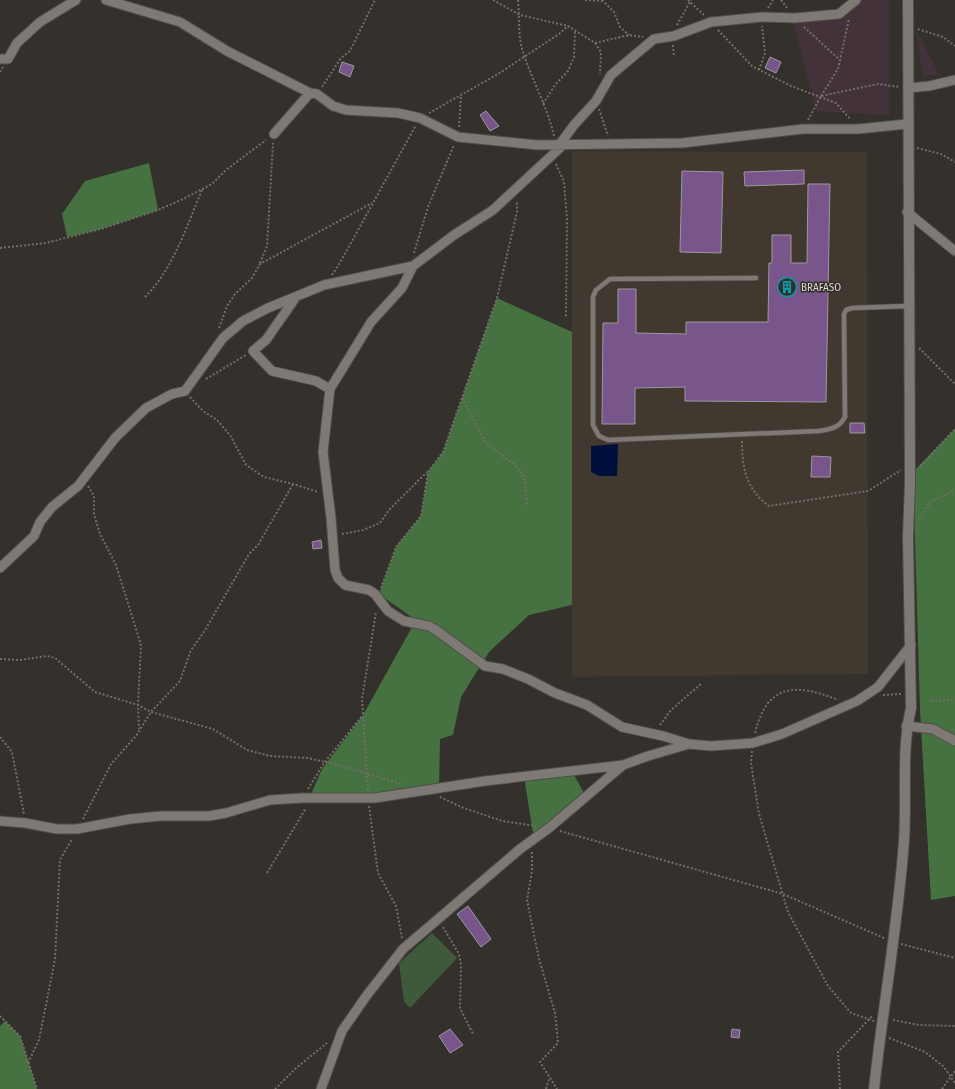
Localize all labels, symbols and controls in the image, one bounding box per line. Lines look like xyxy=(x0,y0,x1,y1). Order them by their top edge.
building icon: BRAFASO xyxy=(776,276,798,298)
place label: BRAFASO xyxy=(801,281,841,294)

